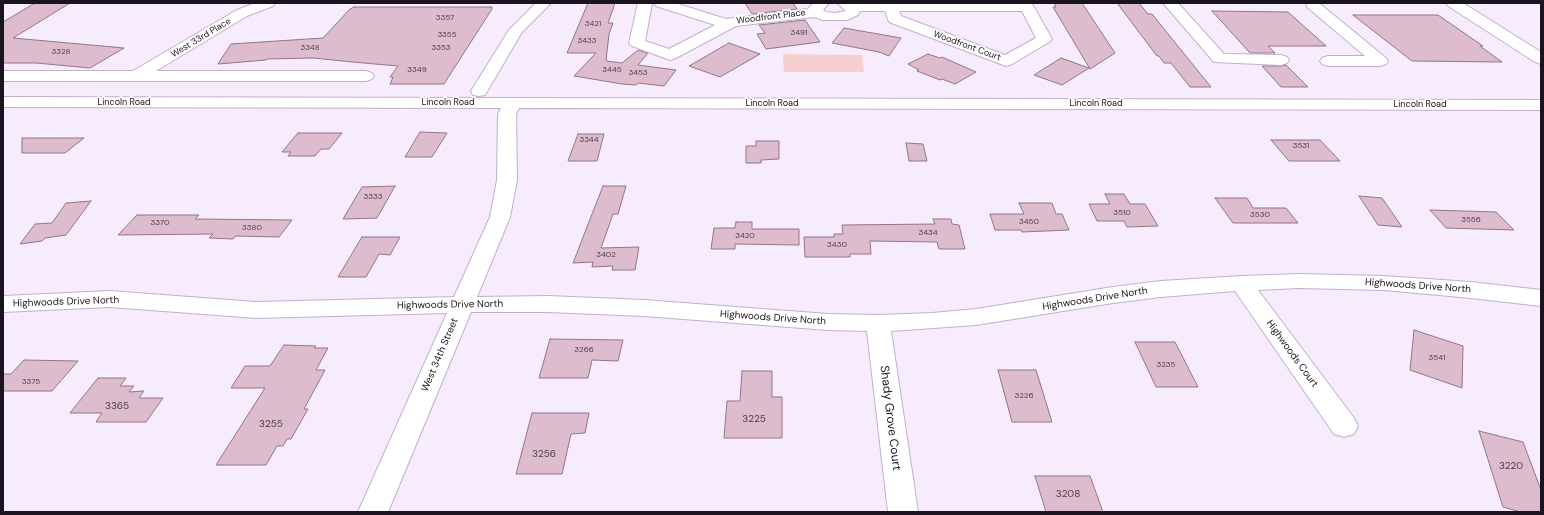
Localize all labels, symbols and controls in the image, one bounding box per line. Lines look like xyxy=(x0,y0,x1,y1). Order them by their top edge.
street label: Woodfront Place xyxy=(736,7,806,27)
house number: 3357 xyxy=(436,13,454,23)
street label: West 33rd Place xyxy=(169,16,233,60)
house number: 3421 xyxy=(585,19,601,29)
house number: 3491 xyxy=(791,28,807,38)
street label: Woodfront Court xyxy=(932,29,1002,63)
house number: 3355 xyxy=(437,30,457,40)
house number: 3433 xyxy=(577,36,597,46)
house number: 3348 xyxy=(300,43,320,53)
house number: 3353 xyxy=(431,43,451,53)
house number: 3328 xyxy=(52,47,70,57)
house number: 3349 xyxy=(407,65,427,75)
house number: 3445 xyxy=(602,65,622,75)
house number: 3453 xyxy=(628,68,648,78)
street label: Lincoln Road xyxy=(97,98,151,108)
street label: Lincoln Road xyxy=(421,98,475,108)
street label: Lincoln Road xyxy=(745,99,799,109)
street label: Lincoln Road xyxy=(1069,99,1123,109)
street label: Lincoln Road xyxy=(1393,100,1447,110)
house number: 3344 xyxy=(579,135,599,145)
house number: 3531 xyxy=(1293,141,1309,151)
house number: 3333 xyxy=(364,192,382,202)
house number: 3510 xyxy=(1113,208,1131,218)
house number: 3530 xyxy=(1250,210,1270,220)
house number: 3556 xyxy=(1461,215,1481,225)
house number: 3450 xyxy=(1019,217,1039,227)
house number: 3370 xyxy=(151,218,169,228)
house number: 3380 xyxy=(242,223,262,233)
house number: 3434 xyxy=(918,228,938,238)
house number: 3420 xyxy=(735,231,755,241)
house number: 3430 xyxy=(827,240,847,250)
house number: 3402 xyxy=(596,250,616,260)
street label: Highwoods Drive North xyxy=(1365,276,1471,296)
street label: Highwoods Drive North xyxy=(1042,285,1148,313)
street label: Highwoods Drive North xyxy=(13,294,119,310)
street label: Highwoods Drive North xyxy=(397,298,503,312)
street label: Highwoods Drive North xyxy=(720,308,826,328)
street label: West 34th Street xyxy=(419,316,461,394)
street label: Highwoods Court xyxy=(1264,318,1320,390)
house number: 3266 xyxy=(574,345,594,355)
house number: 3541 xyxy=(1429,353,1445,363)
house number: 3235 xyxy=(1157,360,1175,370)
street label: Shady Grove Court xyxy=(876,365,904,471)
house number: 3375 xyxy=(22,377,40,387)
house number: 3226 xyxy=(1015,391,1033,401)
house number: 3365 xyxy=(105,400,129,412)
house number: 3225 xyxy=(742,413,766,425)
house number: 3255 xyxy=(259,418,283,430)
house number: 3256 xyxy=(532,448,556,460)
house number: 3220 xyxy=(1499,460,1523,472)
house number: 3208 xyxy=(1056,488,1080,500)

